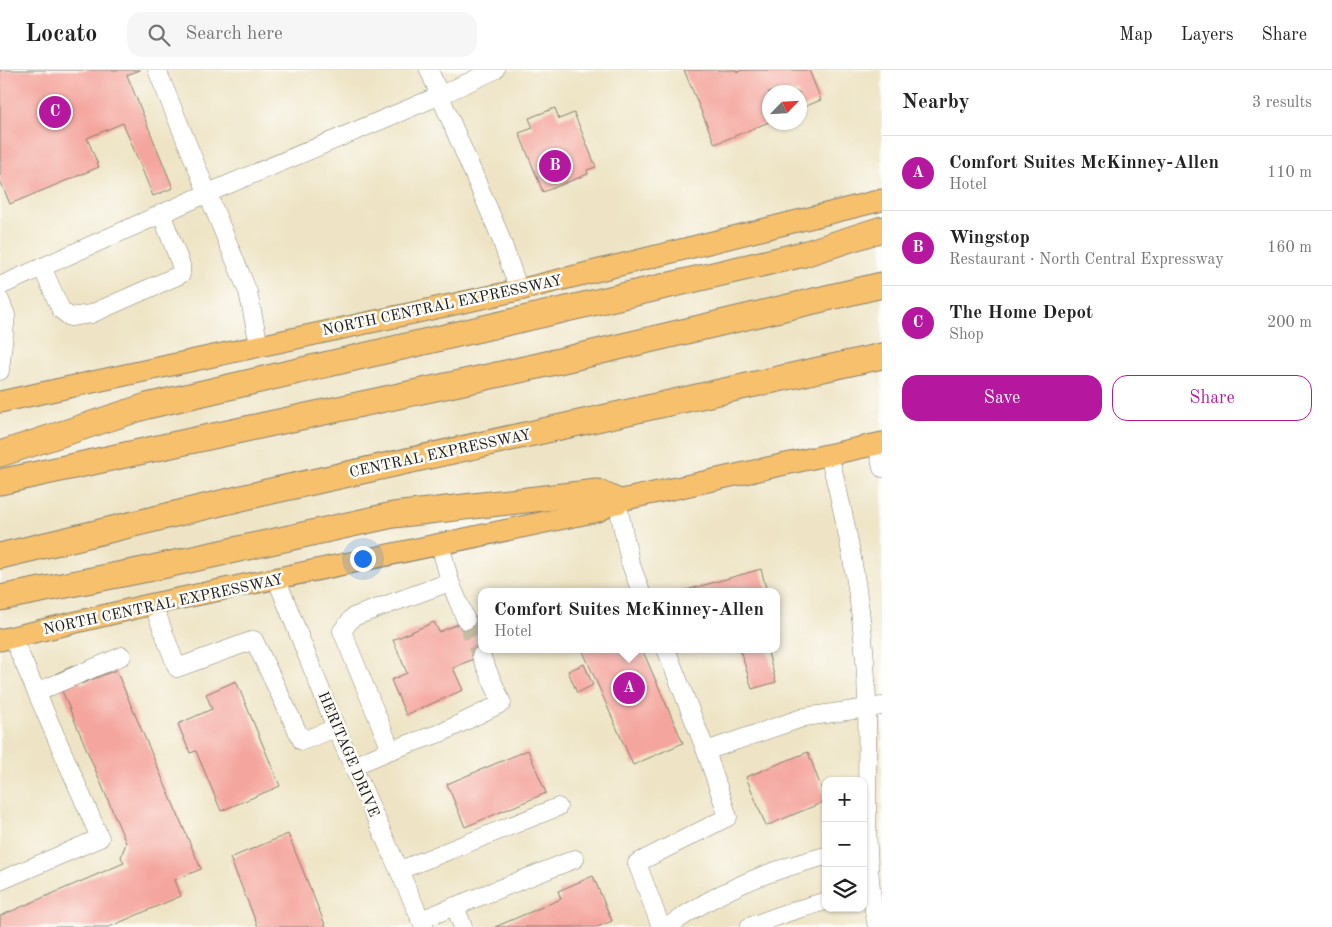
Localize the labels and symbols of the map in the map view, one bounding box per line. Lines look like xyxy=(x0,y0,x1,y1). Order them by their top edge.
north arrow xyxy=(762,85,807,130)
pin: C xyxy=(39,93,71,131)
pin: B xyxy=(539,147,571,185)
street label: NORTH CENTRAL EXPRESSWAY xyxy=(321,274,564,339)
street label: CENTRAL EXPRESSWAY xyxy=(348,428,532,481)
your location xyxy=(350,546,376,572)
street label: NORTH CENTRAL EXPRESSWAY xyxy=(42,573,285,638)
pin: A xyxy=(613,669,645,707)
street label: HERITAGE DRIVE xyxy=(314,690,381,820)

